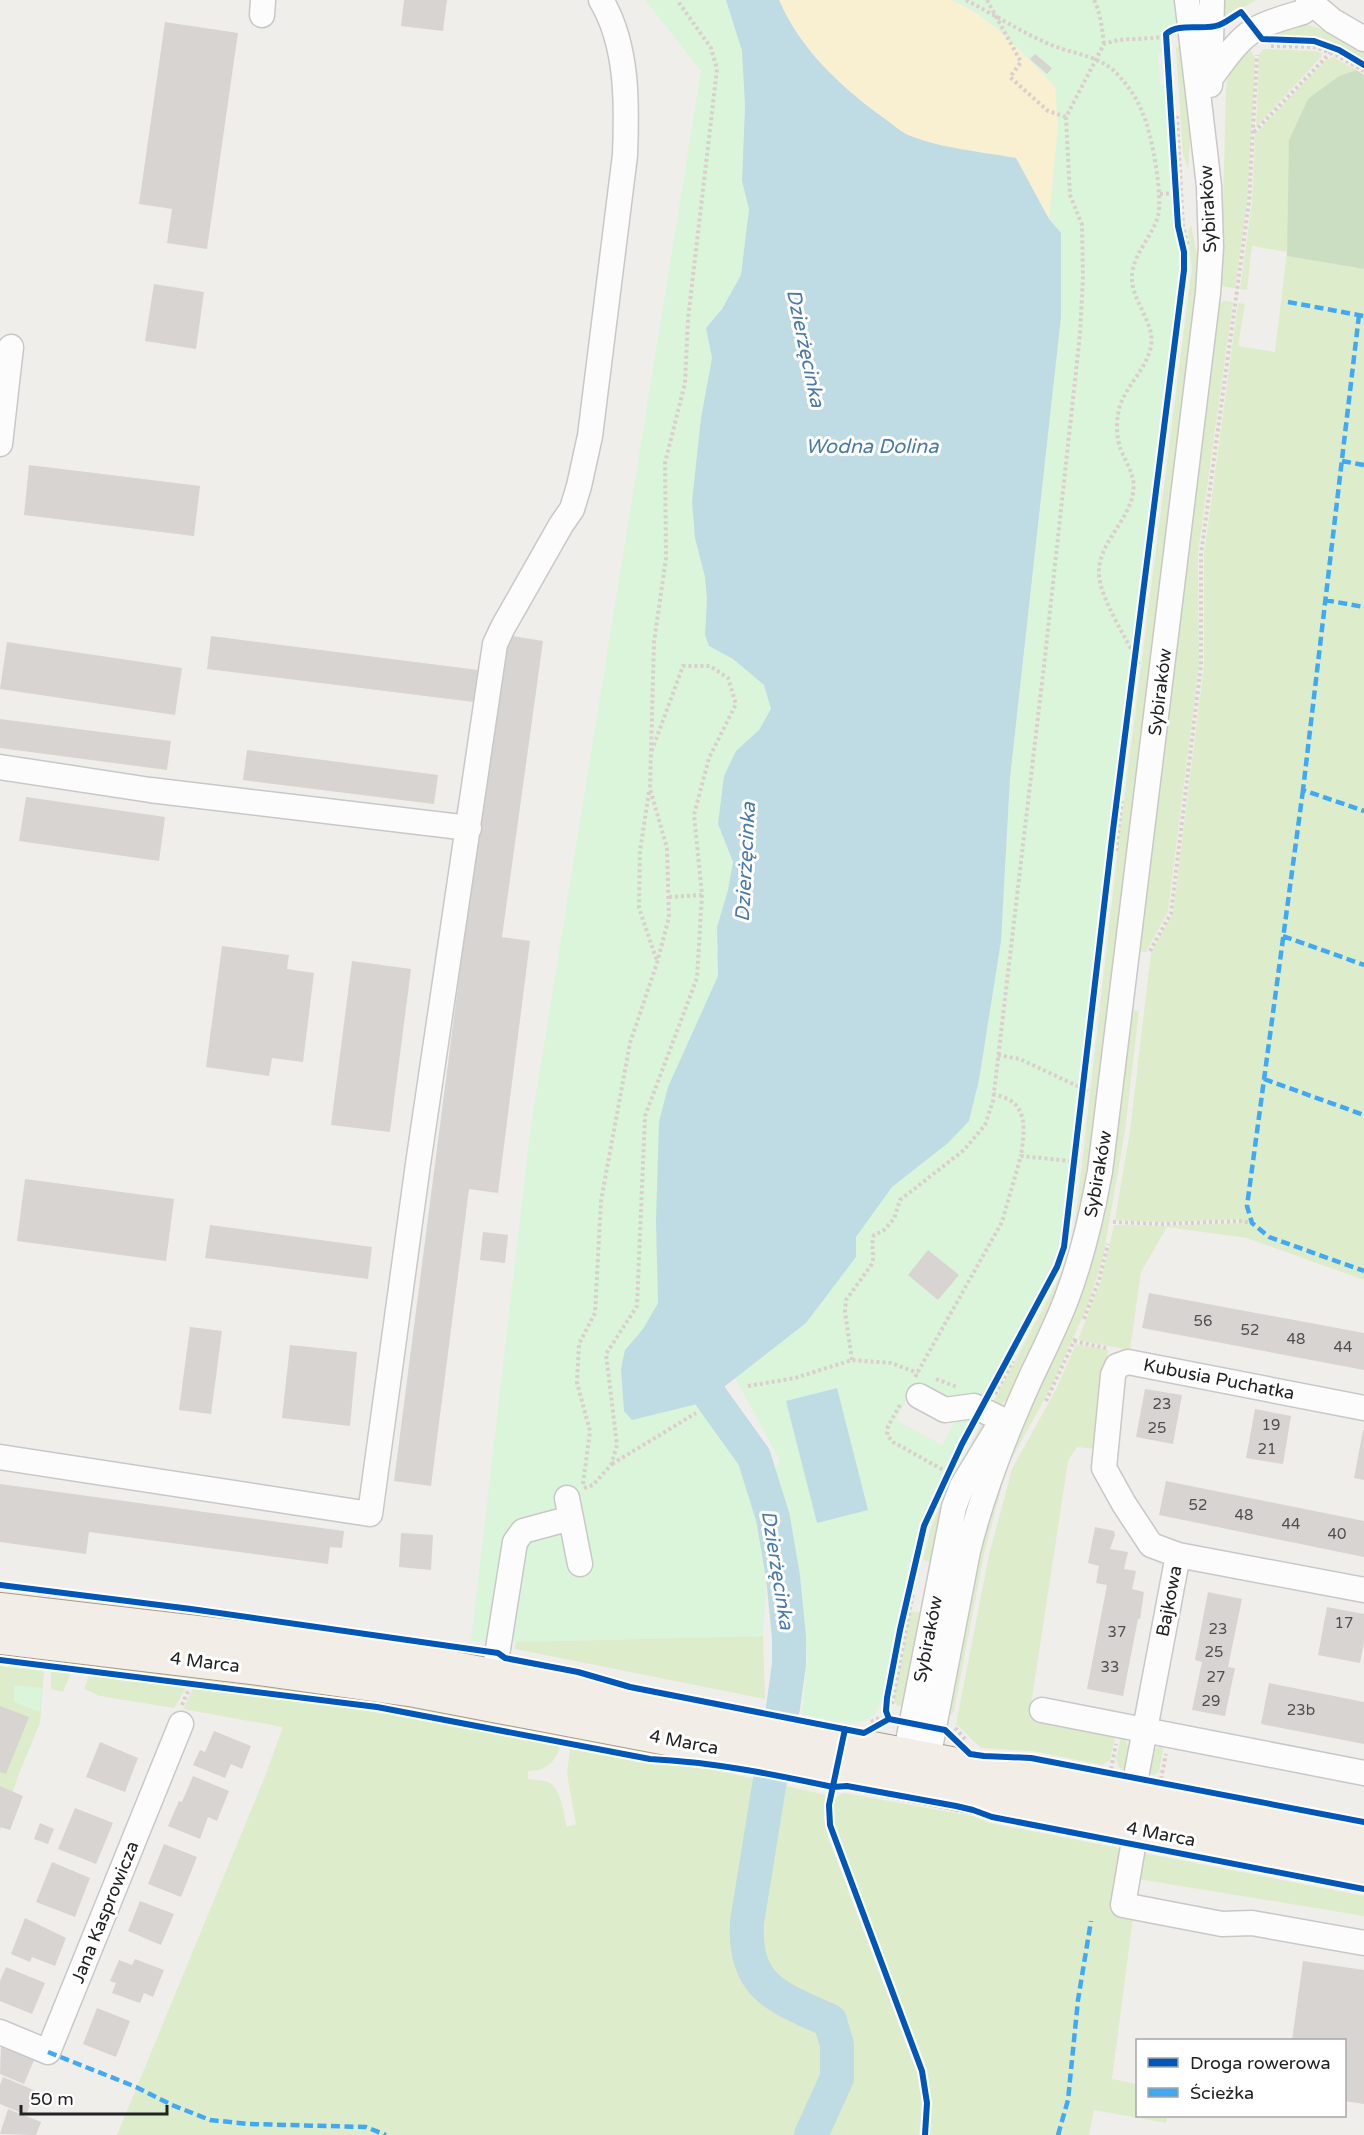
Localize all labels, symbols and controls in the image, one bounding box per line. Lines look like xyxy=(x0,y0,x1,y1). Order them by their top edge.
street label: Sybiraków xyxy=(1195,165,1221,253)
water label: Dzierżęcinka xyxy=(781,287,829,410)
water label: Wodna Dolina xyxy=(806,435,939,459)
street label: Sybiraków xyxy=(1144,647,1176,737)
water label: Dzierżęcinka xyxy=(731,801,761,923)
street label: Sybiraków xyxy=(1080,1129,1116,1219)
house number: 56 xyxy=(1194,1312,1212,1330)
house number: 52 xyxy=(1241,1321,1259,1339)
house number: 48 xyxy=(1287,1330,1305,1348)
house number: 44 xyxy=(1334,1338,1352,1356)
street label: Kubusia Puchatka xyxy=(1142,1354,1296,1404)
house number: 23 xyxy=(1153,1395,1171,1413)
house number: 19 xyxy=(1262,1416,1280,1434)
house number: 25 xyxy=(1148,1419,1166,1437)
house number: 21 xyxy=(1258,1440,1276,1458)
house number: 52 xyxy=(1189,1496,1207,1514)
house number: 48 xyxy=(1235,1506,1253,1524)
water label: Dzierżęcinka xyxy=(756,1509,798,1632)
house number: 44 xyxy=(1282,1515,1300,1533)
house number: 40 xyxy=(1328,1525,1346,1543)
street label: Bajkowa xyxy=(1151,1564,1187,1638)
street label: Sybiraków xyxy=(909,1594,947,1684)
house number: 17 xyxy=(1335,1614,1353,1632)
house number: 23 xyxy=(1209,1620,1227,1638)
house number: 37 xyxy=(1108,1623,1126,1641)
house number: 25 xyxy=(1205,1643,1223,1661)
street label: 4 Marca xyxy=(169,1647,241,1677)
house number: 33 xyxy=(1101,1658,1119,1676)
house number: 27 xyxy=(1207,1668,1225,1686)
house number: 29 xyxy=(1202,1692,1220,1710)
house number: 23b xyxy=(1287,1701,1315,1719)
street label: 4 Marca xyxy=(648,1725,720,1759)
street label: 4 Marca xyxy=(1125,1817,1197,1851)
street label: Jana Kasprowicza xyxy=(66,1838,144,1986)
legend xyxy=(1136,2039,1346,2117)
text: Droga rowerowa xyxy=(1190,2052,1331,2074)
scale bar xyxy=(21,2078,166,2116)
text: Ścieżka xyxy=(1190,2082,1254,2104)
text: 50 m xyxy=(30,2088,74,2110)

